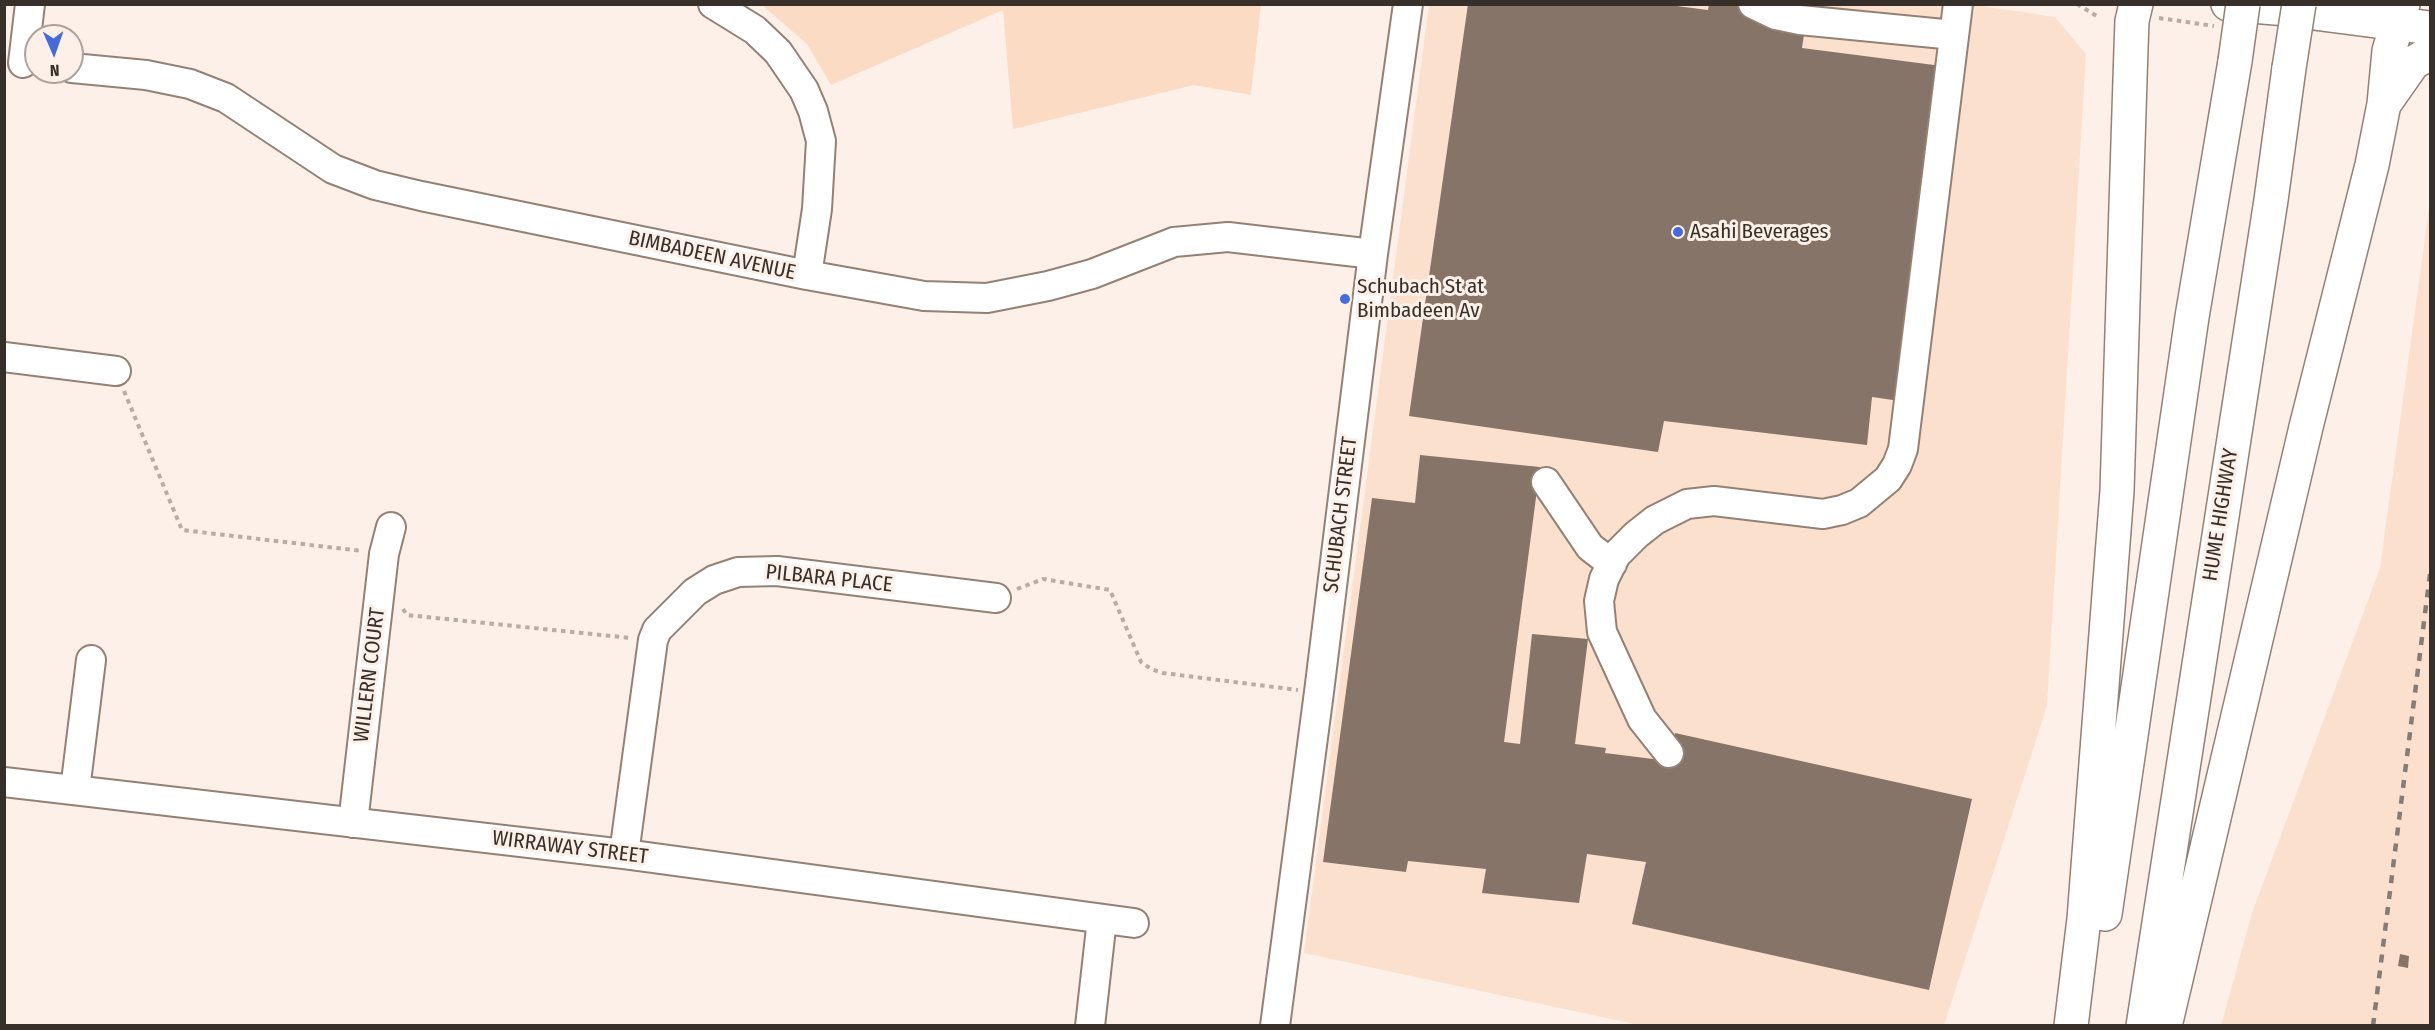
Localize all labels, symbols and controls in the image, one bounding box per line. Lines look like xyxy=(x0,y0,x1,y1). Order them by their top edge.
north arrow xyxy=(24,24,84,84)
text: N xyxy=(49,61,60,80)
place label: Asahi Beverages xyxy=(1690,219,1828,245)
marker: Asahi Beverages xyxy=(1671,225,1685,239)
street label: BIMBADEEN AVENUE xyxy=(626,226,798,286)
place label: Schubach St at Bimbadeen Av xyxy=(1357,274,1484,324)
marker: Schubach St at Bimbadeen Av xyxy=(1338,292,1352,306)
street label: SCHUBACH STREET xyxy=(1319,435,1363,595)
street label: HUME HIGHWAY xyxy=(2198,447,2244,583)
street label: PILBARA PLACE xyxy=(764,560,894,598)
street label: WILLERN COURT xyxy=(349,606,391,744)
street label: WIRRAWAY STREET xyxy=(491,826,649,870)

